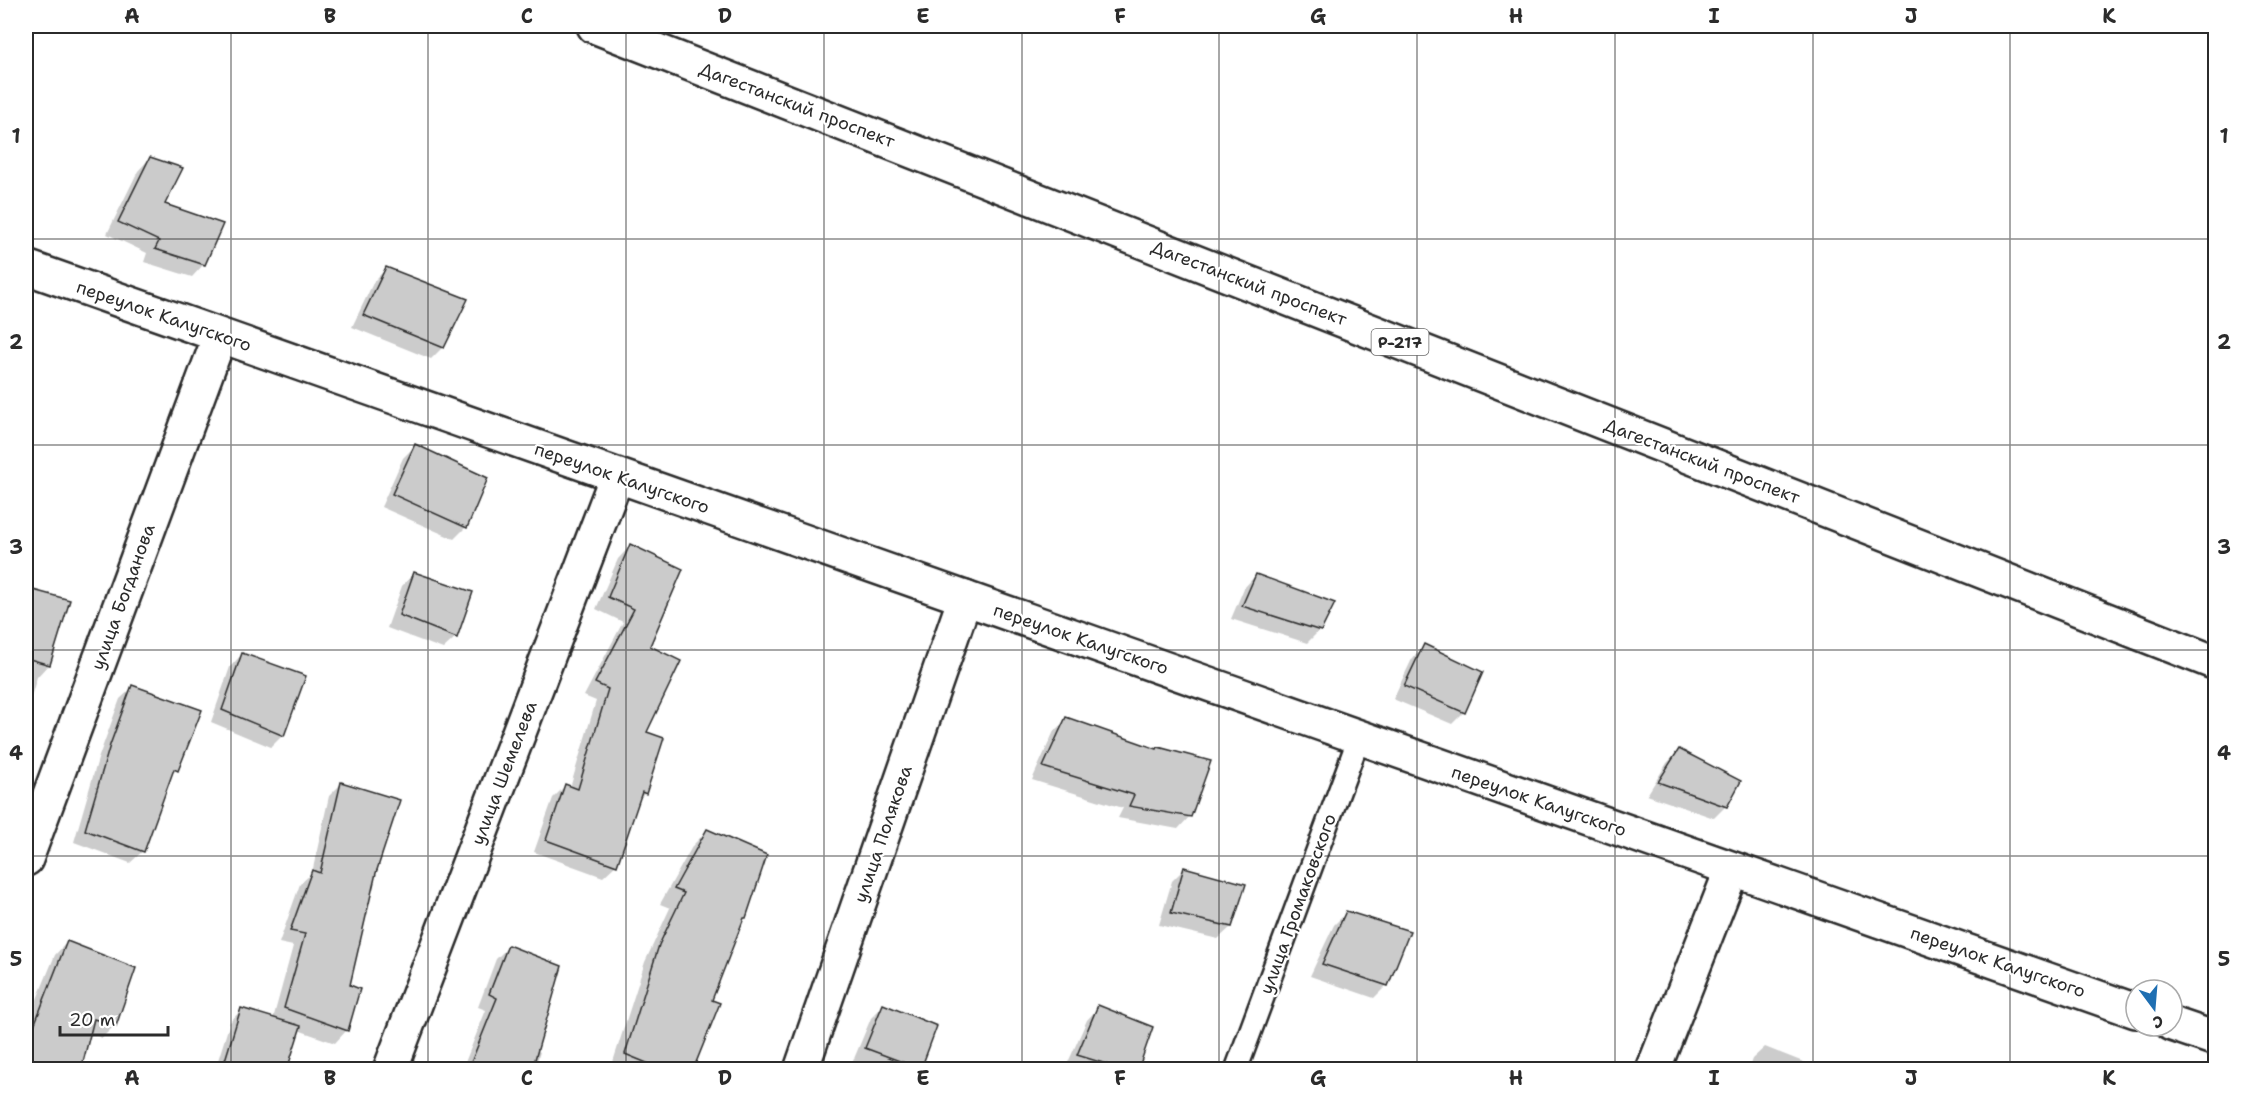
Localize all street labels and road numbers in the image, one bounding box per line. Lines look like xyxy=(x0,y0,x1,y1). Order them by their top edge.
street label: Дагестанский проспект xyxy=(696,57,899,154)
street label: Дагестанский проспект xyxy=(1148,235,1351,332)
street label: переулок Калугского xyxy=(73,275,255,357)
road number: Р-217 xyxy=(1372,329,1428,355)
street label: Дагестанский проспект xyxy=(1601,413,1804,510)
street label: переулок Калугского xyxy=(531,437,713,519)
street label: улица Богданова xyxy=(85,521,161,673)
street label: переулок Калугского xyxy=(990,598,1172,680)
street label: улица Шемелева xyxy=(465,698,543,848)
street label: переулок Калугского xyxy=(1448,760,1630,842)
street label: улица Полякова xyxy=(848,762,918,906)
street label: улица Громаковского xyxy=(1254,810,1342,998)
street label: переулок Калугского xyxy=(1907,921,2089,1003)

